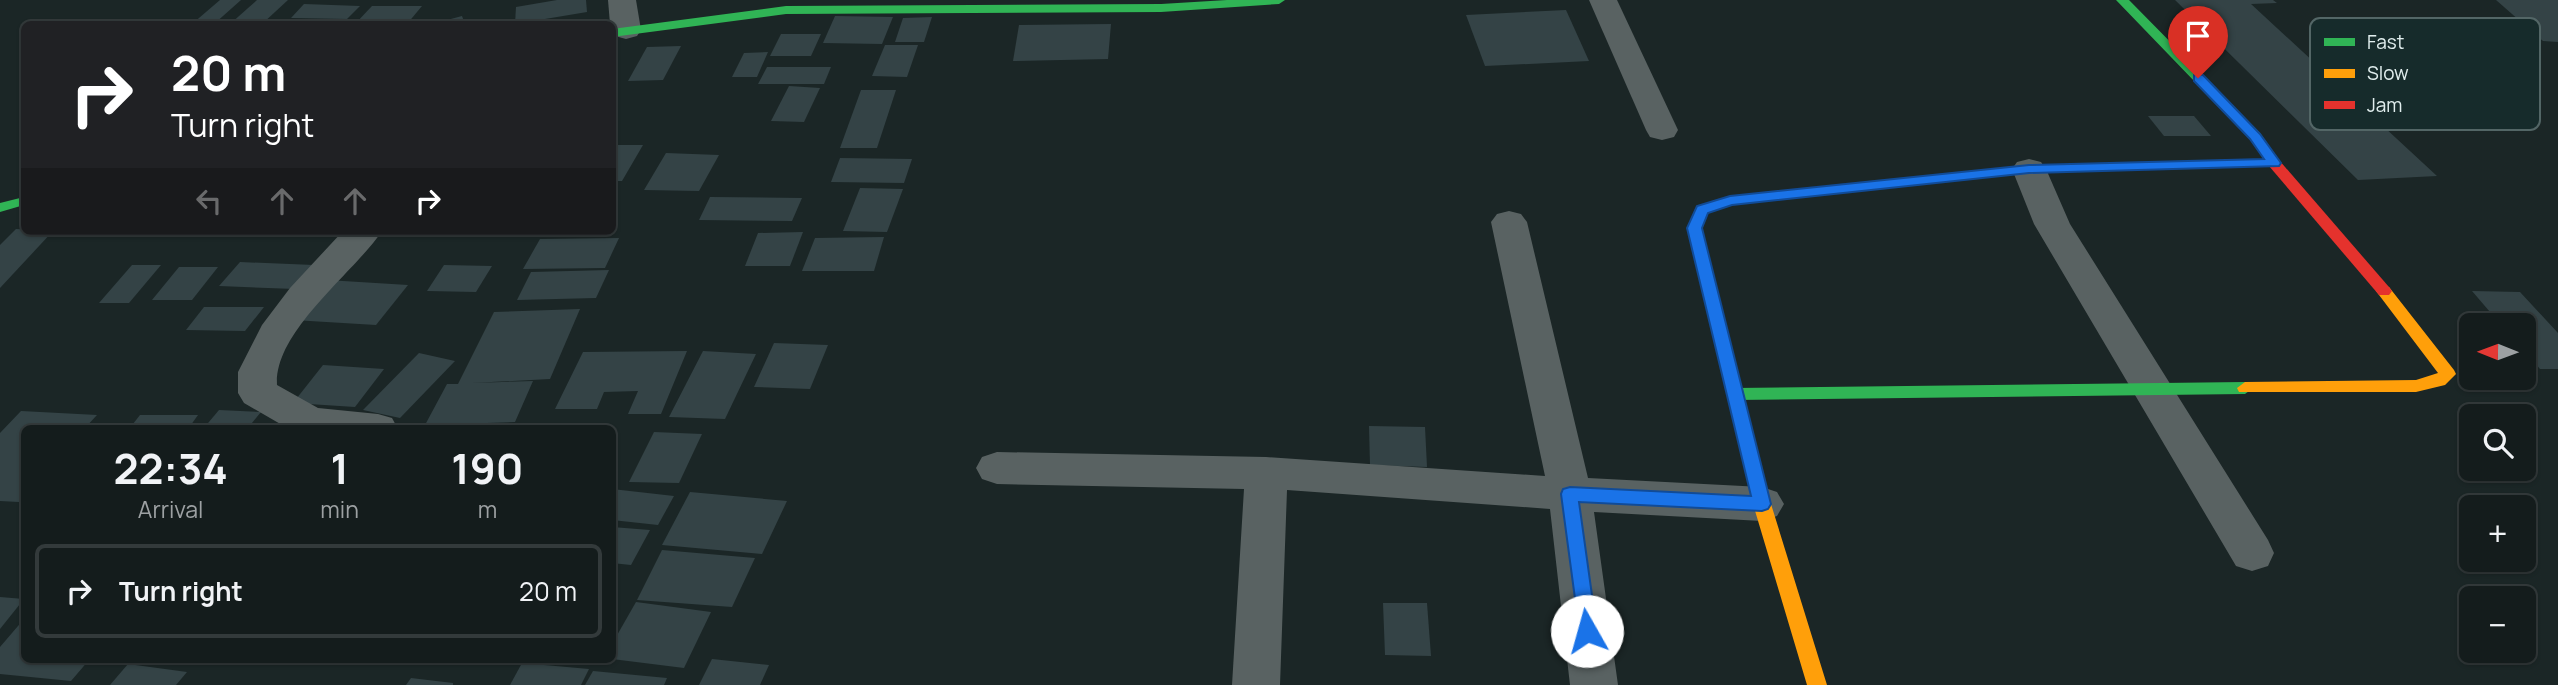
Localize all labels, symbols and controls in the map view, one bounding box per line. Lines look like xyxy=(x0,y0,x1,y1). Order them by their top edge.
pin xyxy=(2168,6,2228,78)
icon: arrive xyxy=(2179,17,2217,55)
legend xyxy=(2310,18,2540,130)
text: Fast xyxy=(2367,29,2404,55)
text: 20 m xyxy=(171,39,286,106)
icon: right xyxy=(56,49,147,140)
text: Slow xyxy=(2367,60,2409,86)
text: Jam xyxy=(2367,92,2402,118)
text: Turn right xyxy=(171,103,314,147)
icon: left xyxy=(190,182,228,220)
icon: ahead xyxy=(263,182,301,220)
icon: ahead xyxy=(336,182,374,220)
icon: right xyxy=(409,182,447,220)
north arrow xyxy=(2459,313,2536,390)
map controls xyxy=(2459,313,2536,663)
button: search xyxy=(2459,404,2536,481)
text: 22:34 xyxy=(113,439,228,497)
text: 1 xyxy=(330,439,349,497)
text: 190 xyxy=(451,439,523,497)
text: Arrival xyxy=(138,493,204,525)
text: min xyxy=(320,493,359,525)
text: m xyxy=(478,493,497,525)
button: + xyxy=(2459,495,2536,572)
icon: right xyxy=(60,572,98,610)
text: Turn right xyxy=(119,573,243,609)
text: 20 m xyxy=(519,573,577,609)
button: − xyxy=(2459,586,2536,663)
position arrow xyxy=(1550,594,1624,668)

